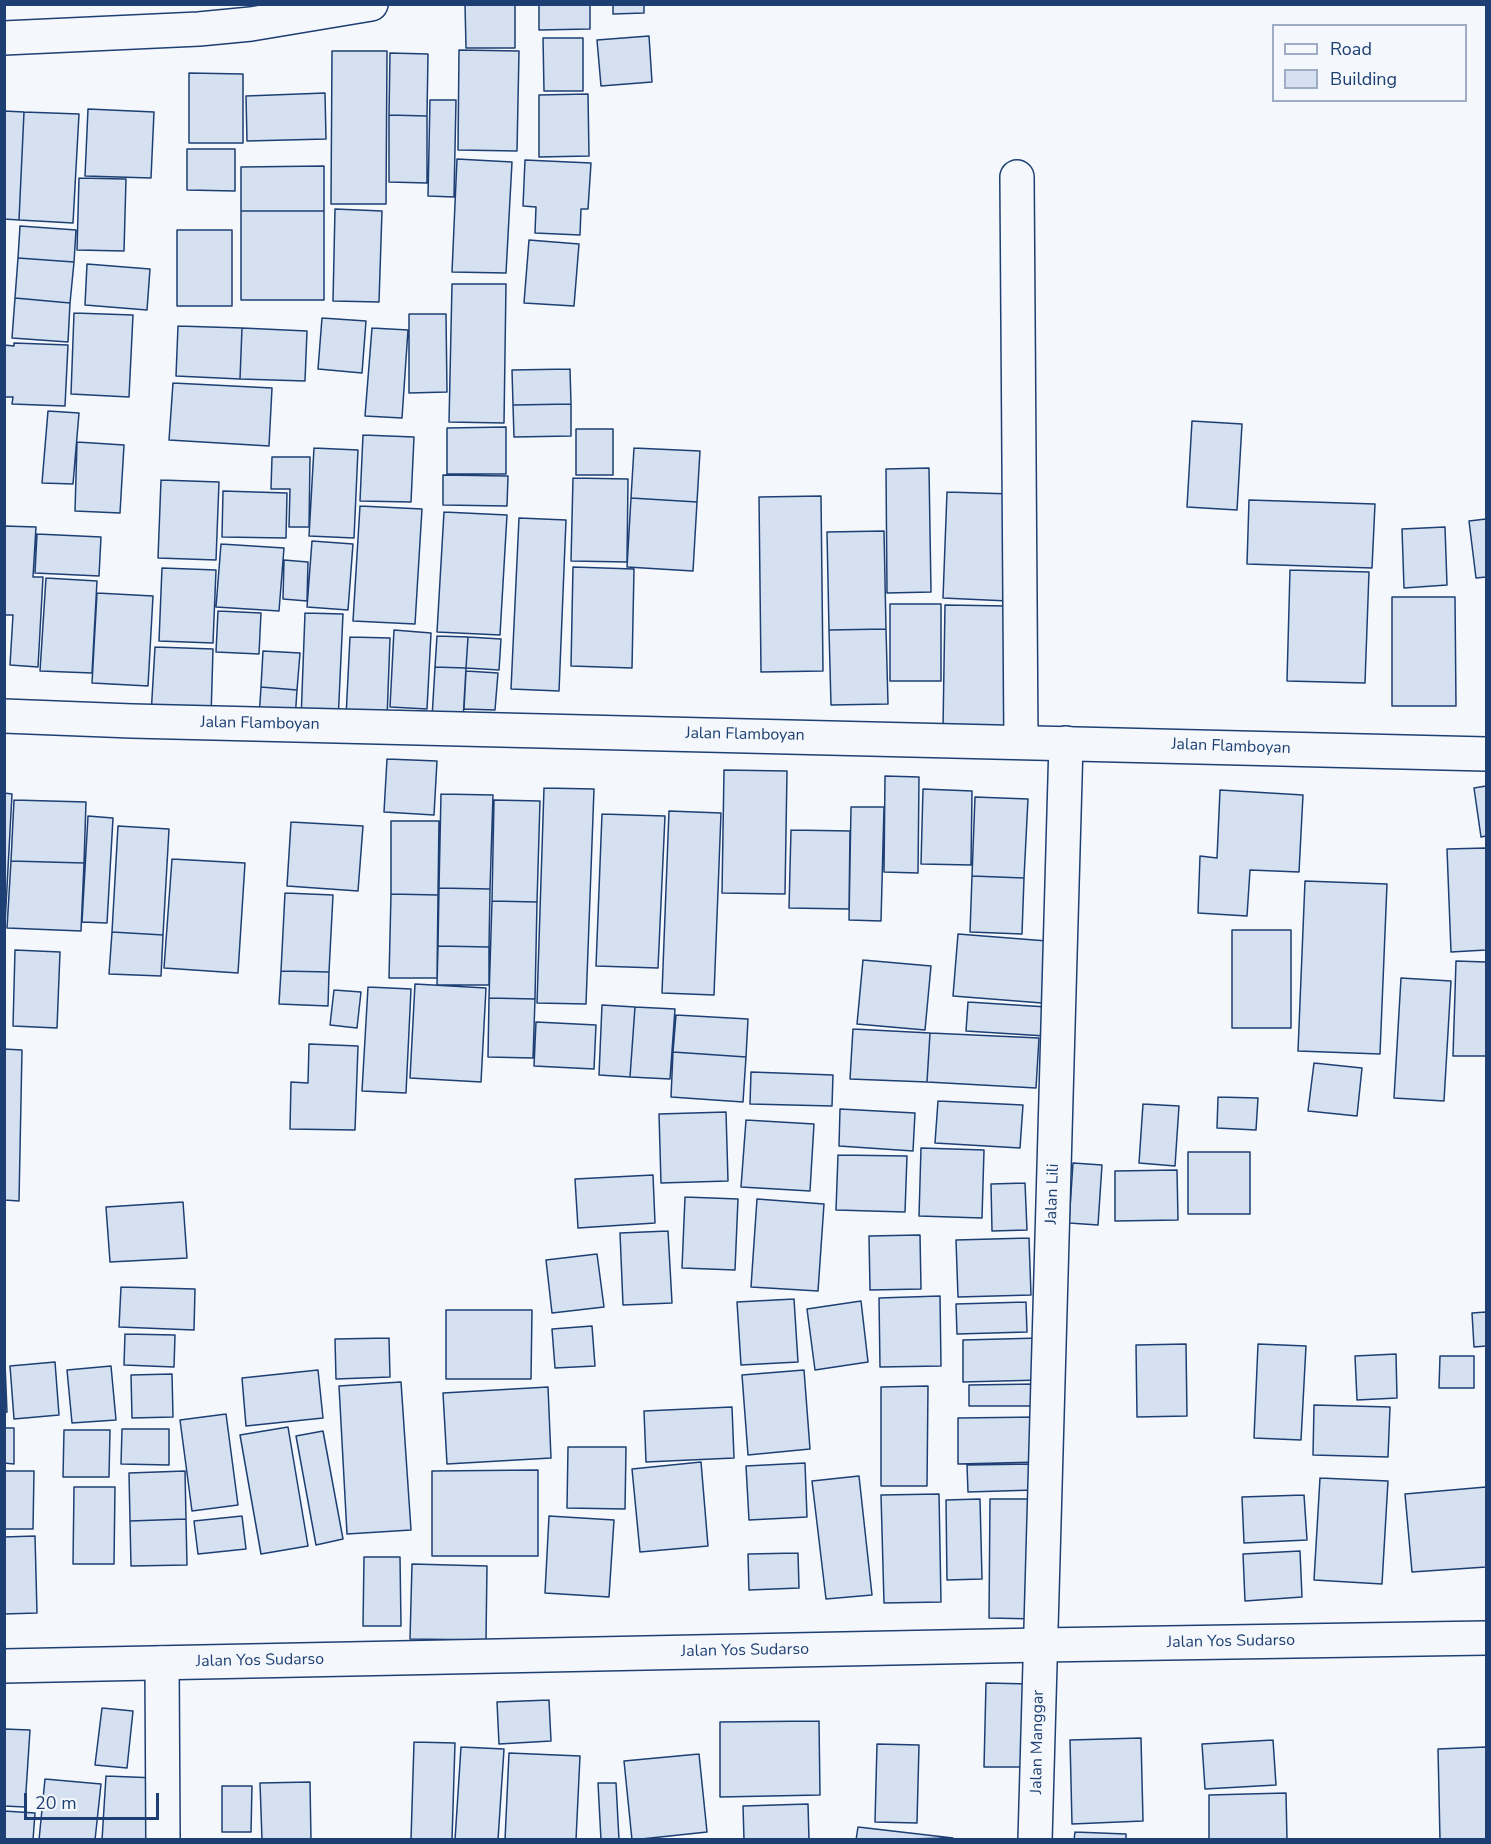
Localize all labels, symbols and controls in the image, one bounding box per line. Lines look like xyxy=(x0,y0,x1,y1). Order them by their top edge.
legend xyxy=(1272,24,1467,102)
text: Road xyxy=(1330,37,1372,61)
text: Building xyxy=(1330,67,1397,91)
street label: Jalan Flamboyan xyxy=(200,713,320,735)
street label: Jalan Flamboyan xyxy=(685,724,805,746)
street label: Jalan Flamboyan xyxy=(1171,735,1291,759)
street label: Jalan Lili xyxy=(1042,1163,1064,1225)
street label: Jalan Yos Sudarso xyxy=(1167,1631,1295,1653)
street label: Jalan Yos Sudarso xyxy=(681,1640,809,1662)
street label: Jalan Yos Sudarso xyxy=(196,1650,324,1672)
street label: Jalan Manggar xyxy=(1027,1690,1049,1794)
scale bar xyxy=(27,1781,162,1819)
text: 20 m xyxy=(35,1791,77,1815)

